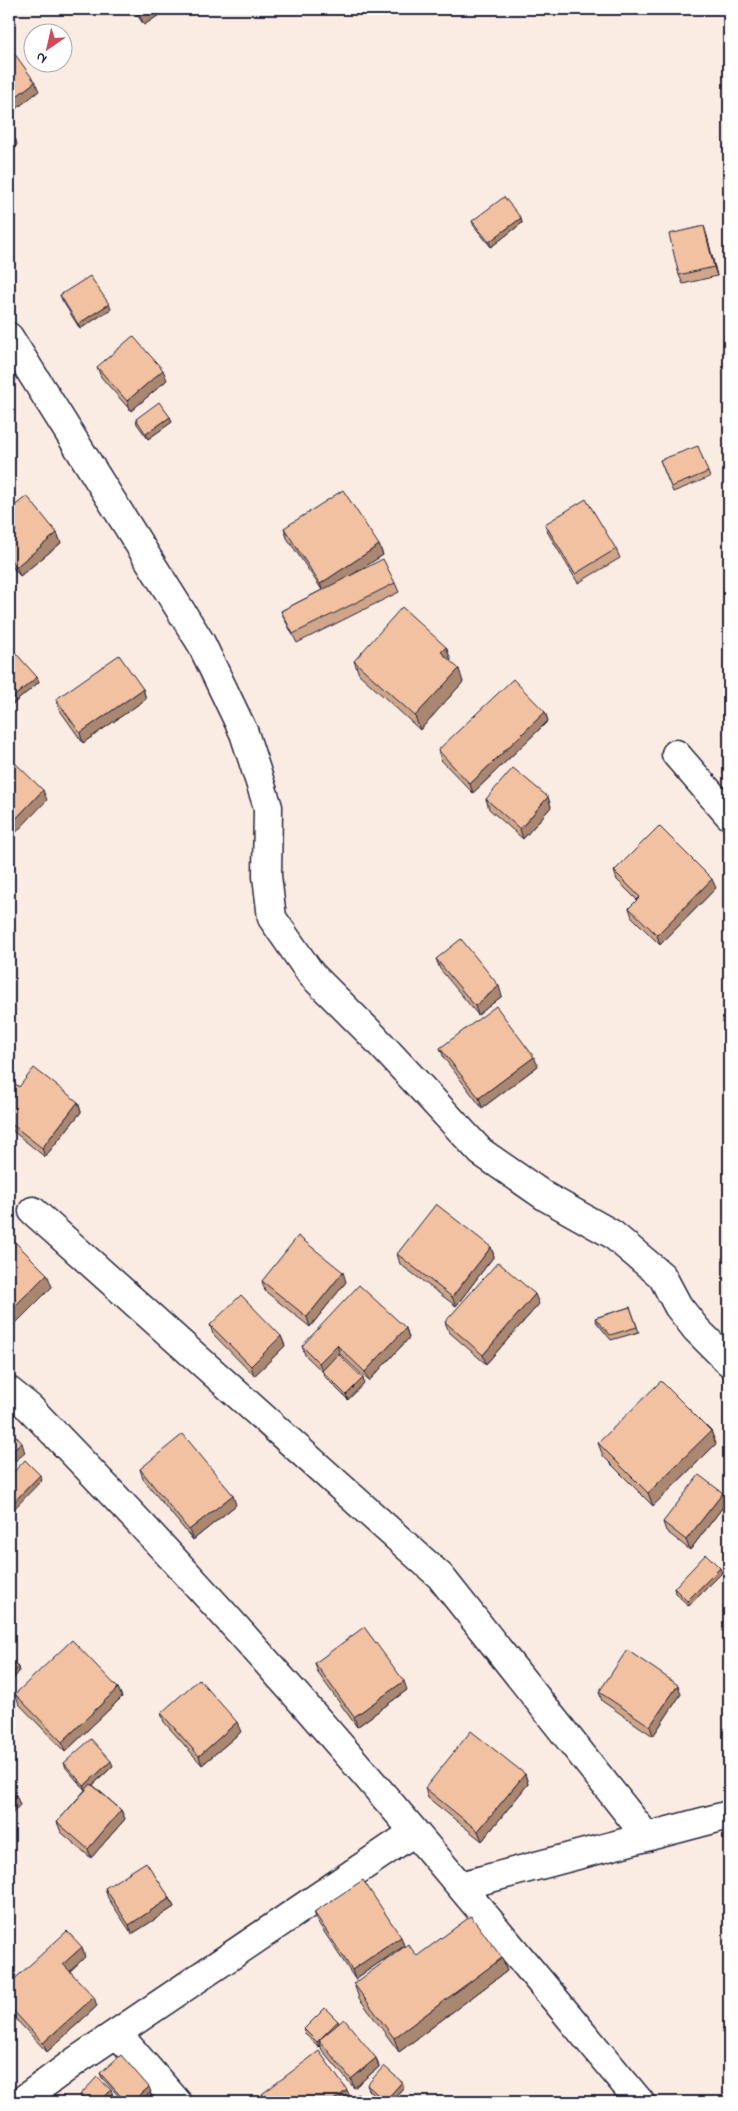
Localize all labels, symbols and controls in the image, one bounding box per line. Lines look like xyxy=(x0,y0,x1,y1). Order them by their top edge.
north arrow xyxy=(22,22,72,72)
text: N xyxy=(32,46,51,69)

